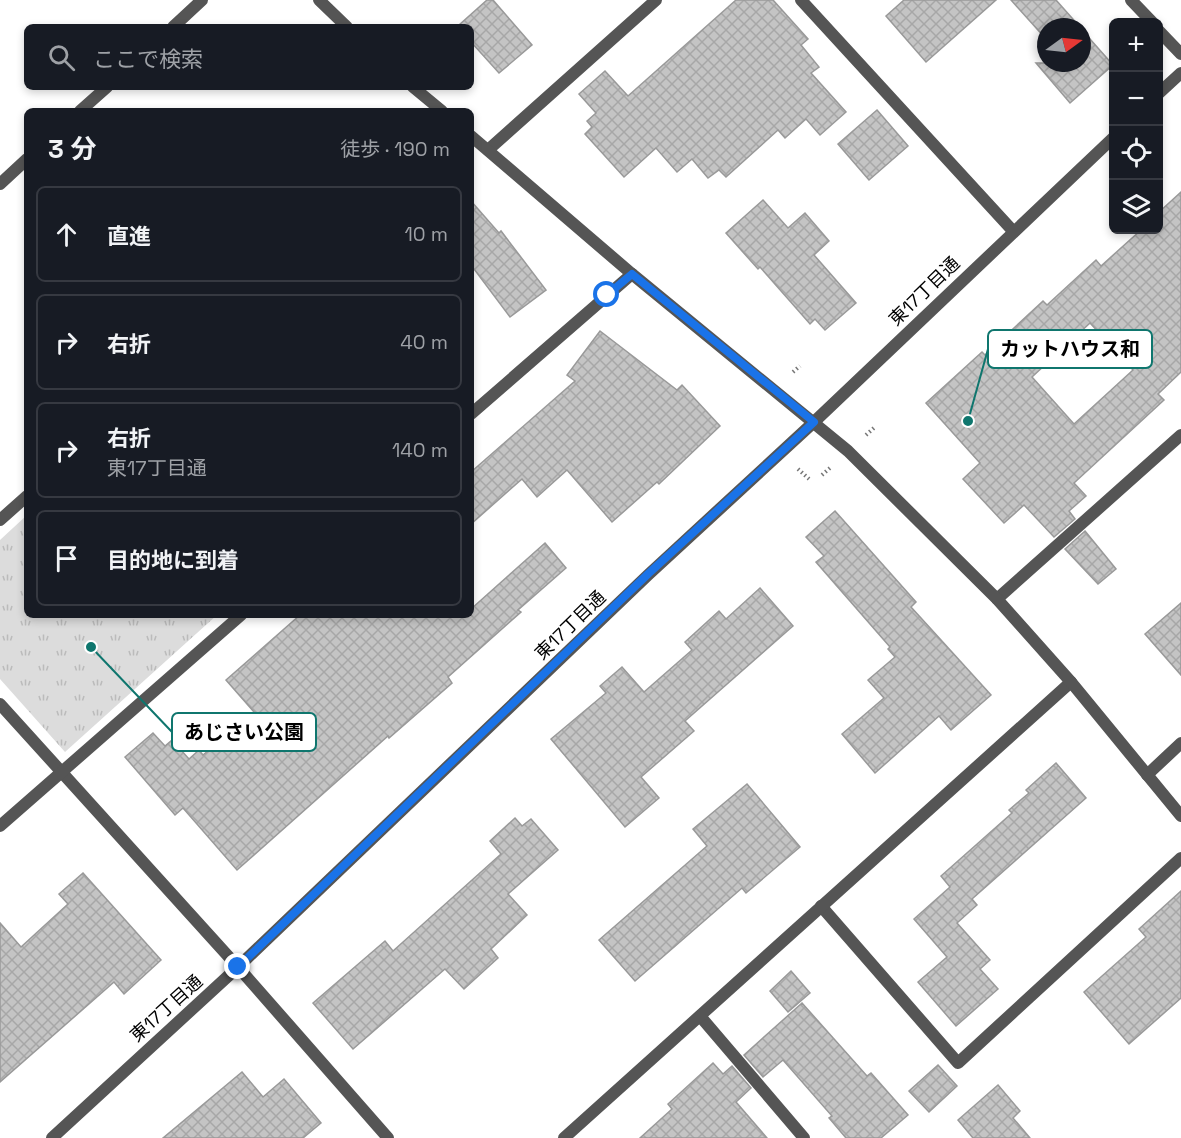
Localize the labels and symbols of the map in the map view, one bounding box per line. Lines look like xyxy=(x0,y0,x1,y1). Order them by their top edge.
north arrow xyxy=(1037,18,1091,72)
street label: 東17丁目通 xyxy=(884,252,964,330)
route start xyxy=(593,281,619,307)
callout: カットハウス和 xyxy=(988,330,1152,368)
text: カットハウス和 xyxy=(1000,336,1140,362)
street label: 東17丁目通 xyxy=(530,586,610,664)
callout: あじさい公園 xyxy=(172,713,316,751)
text: あじさい公園 xyxy=(184,719,304,745)
route end xyxy=(224,953,250,979)
street label: 東17丁目通 xyxy=(125,969,207,1047)

